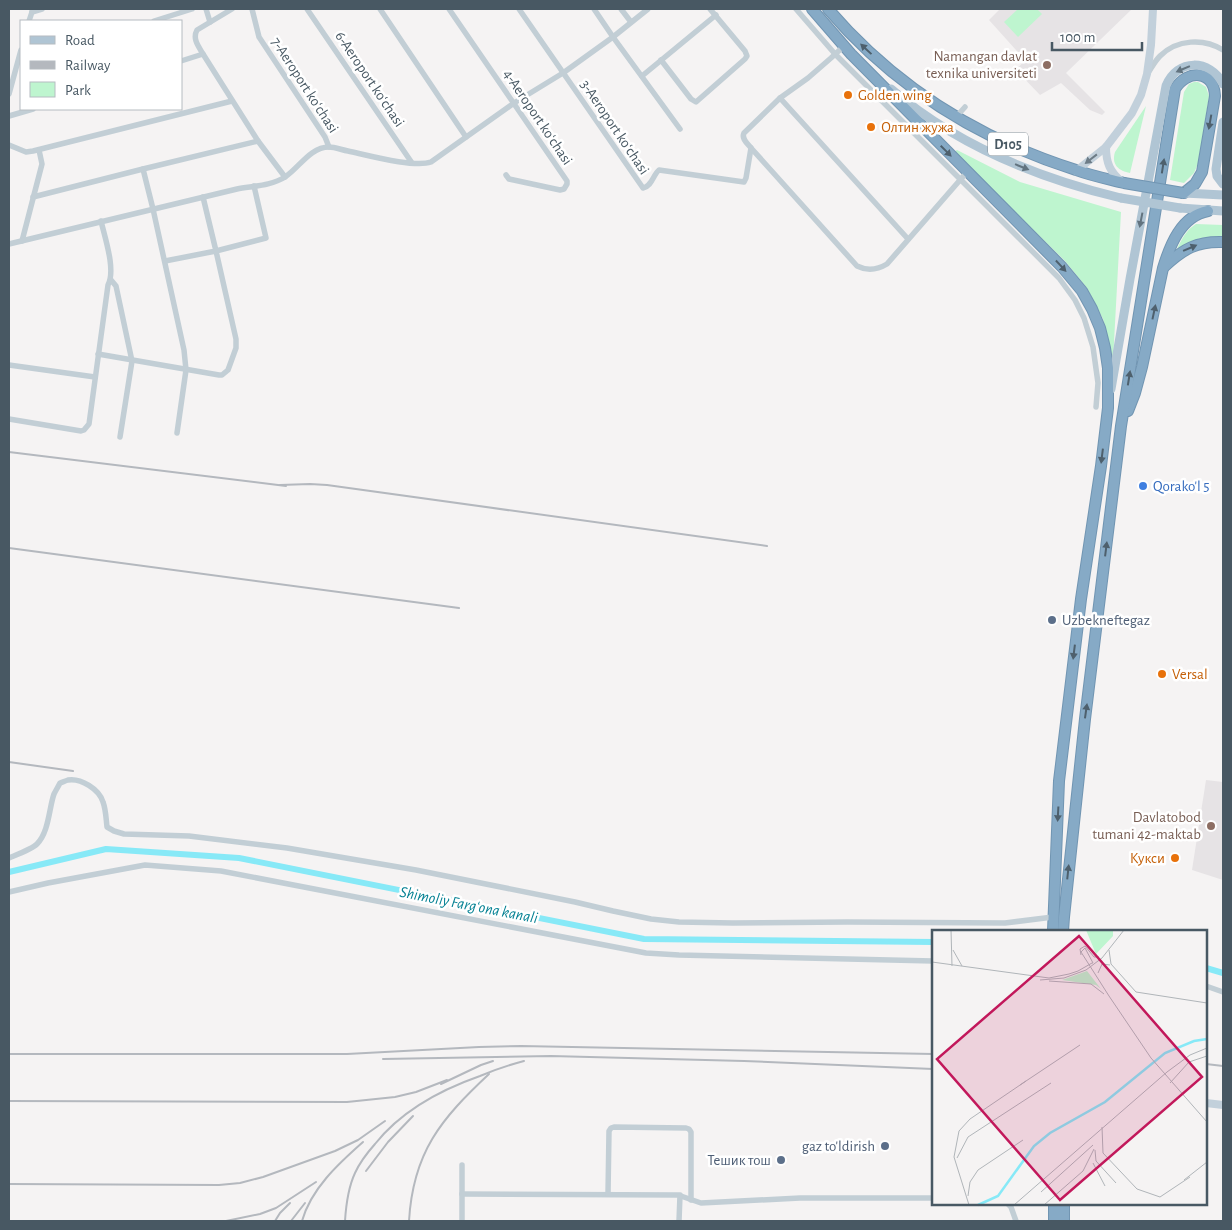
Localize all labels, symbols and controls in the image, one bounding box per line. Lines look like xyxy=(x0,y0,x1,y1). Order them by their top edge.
legend xyxy=(20,20,182,110)
scale bar xyxy=(1052,20,1142,52)
street label: 6-Aeroport koʻchasi xyxy=(332,29,407,130)
text: 100 m xyxy=(1060,30,1095,45)
text: Road xyxy=(65,33,95,48)
street label: 7-Aeroport koʻchasi xyxy=(268,35,341,136)
one-way arrow xyxy=(860,43,872,55)
place label: Namangan davlat texnika universiteti xyxy=(926,49,1037,81)
text: Railway xyxy=(65,58,111,73)
marker: Namangan davlat texnika universiteti xyxy=(1041,59,1053,71)
one-way arrow xyxy=(1176,65,1190,73)
street label: 4-Aeroport koʻchasi xyxy=(500,67,575,168)
street label: 3-Aeroport koʻchasi xyxy=(577,77,652,177)
text: Park xyxy=(65,83,91,98)
place label: Golden wing xyxy=(858,88,932,103)
marker: Golden wing xyxy=(842,89,854,101)
one-way arrow xyxy=(1206,114,1214,130)
place label: Олтин жужа xyxy=(881,120,954,135)
marker: Олтин жужа xyxy=(865,121,877,133)
road number: D105 xyxy=(988,132,1028,156)
one-way arrow xyxy=(940,145,952,157)
one-way arrow xyxy=(1085,153,1098,164)
one-way arrow xyxy=(1159,157,1167,173)
one-way arrow xyxy=(1015,164,1029,172)
one-way arrow xyxy=(1136,213,1144,229)
one-way arrow xyxy=(1183,244,1198,252)
one-way arrow xyxy=(1055,260,1067,272)
one-way arrow xyxy=(1150,305,1158,320)
one-way arrow xyxy=(1125,370,1133,386)
one-way arrow xyxy=(1098,449,1106,465)
place label: Qorako'l 5 xyxy=(1153,479,1210,494)
marker: Qorako'l 5 xyxy=(1137,480,1149,492)
one-way arrow xyxy=(1102,541,1110,557)
place label: Uzbekneftegaz xyxy=(1062,613,1150,628)
marker: Uzbekneftegaz xyxy=(1046,614,1058,626)
one-way arrow xyxy=(1070,644,1078,660)
place label: Versal xyxy=(1172,667,1208,682)
marker: Versal xyxy=(1156,668,1168,680)
one-way arrow xyxy=(1082,702,1090,718)
one-way arrow xyxy=(1053,806,1061,822)
place label: Davlatobod tumani 42-maktab xyxy=(1092,810,1201,842)
marker: Davlatobod tumani 42-maktab xyxy=(1205,820,1217,832)
place label: Кукси xyxy=(1130,851,1165,866)
marker: Кукси xyxy=(1169,852,1181,864)
one-way arrow xyxy=(1064,864,1072,880)
water label: Shimoliy Fargʻona kanali xyxy=(399,884,540,926)
inset map xyxy=(932,930,1207,1205)
place label: gaz to'ldirish xyxy=(802,1139,875,1154)
marker: gaz to'ldirish xyxy=(879,1140,891,1152)
place label: Тешик тош xyxy=(707,1153,771,1168)
marker: Тешик тош xyxy=(775,1154,787,1166)

